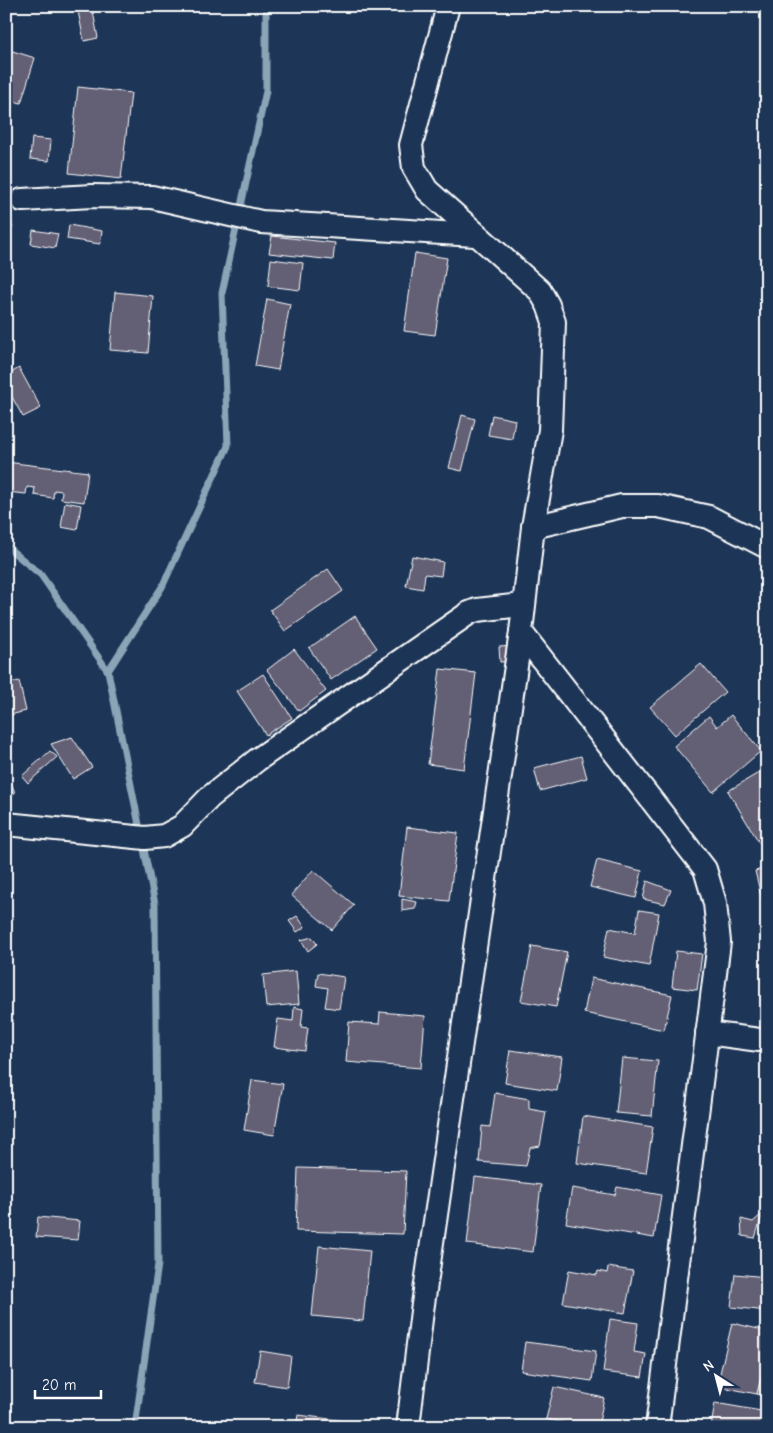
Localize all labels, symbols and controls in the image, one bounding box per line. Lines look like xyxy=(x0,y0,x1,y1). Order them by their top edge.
north arrow xyxy=(690,1350,740,1400)
text: N xyxy=(700,1356,717,1375)
scale bar xyxy=(35,1368,101,1400)
text: 20 m xyxy=(42,1376,76,1394)

